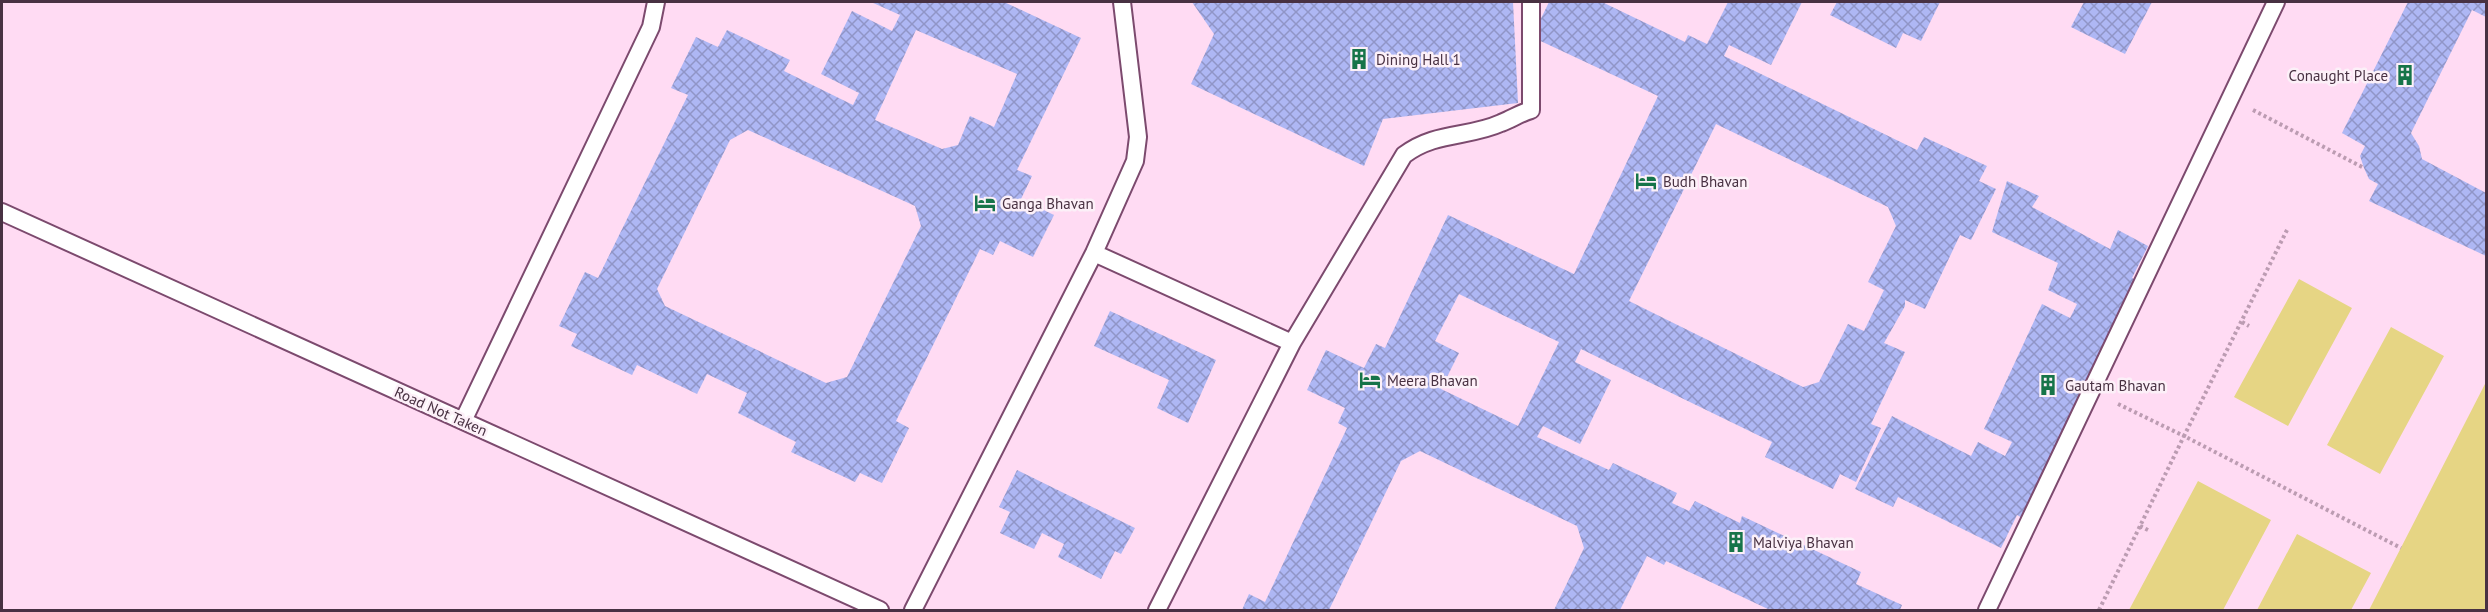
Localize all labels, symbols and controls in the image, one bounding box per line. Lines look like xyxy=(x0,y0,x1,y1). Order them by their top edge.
building icon: Dining Hall 1 xyxy=(1347,47,1371,71)
place label: Dining Hall 1 xyxy=(1376,50,1461,69)
building icon: Conaught Place xyxy=(2393,63,2417,87)
place label: Conaught Place xyxy=(2289,66,2388,85)
hotel icon: Budh Bhavan xyxy=(1634,169,1658,193)
place label: Budh Bhavan xyxy=(1663,172,1747,191)
hotel icon: Ganga Bhavan xyxy=(973,191,997,215)
place label: Ganga Bhavan xyxy=(1002,194,1094,213)
hotel icon: Meera Bhavan xyxy=(1358,368,1382,392)
place label: Meera Bhavan xyxy=(1387,371,1478,390)
building icon: Gautam Bhavan xyxy=(2036,373,2060,397)
place label: Gautam Bhavan xyxy=(2065,376,2166,395)
street label: Road Not Taken xyxy=(392,382,490,440)
building icon: Malviya Bhavan xyxy=(1724,530,1748,554)
place label: Malviya Bhavan xyxy=(1753,533,1854,552)

